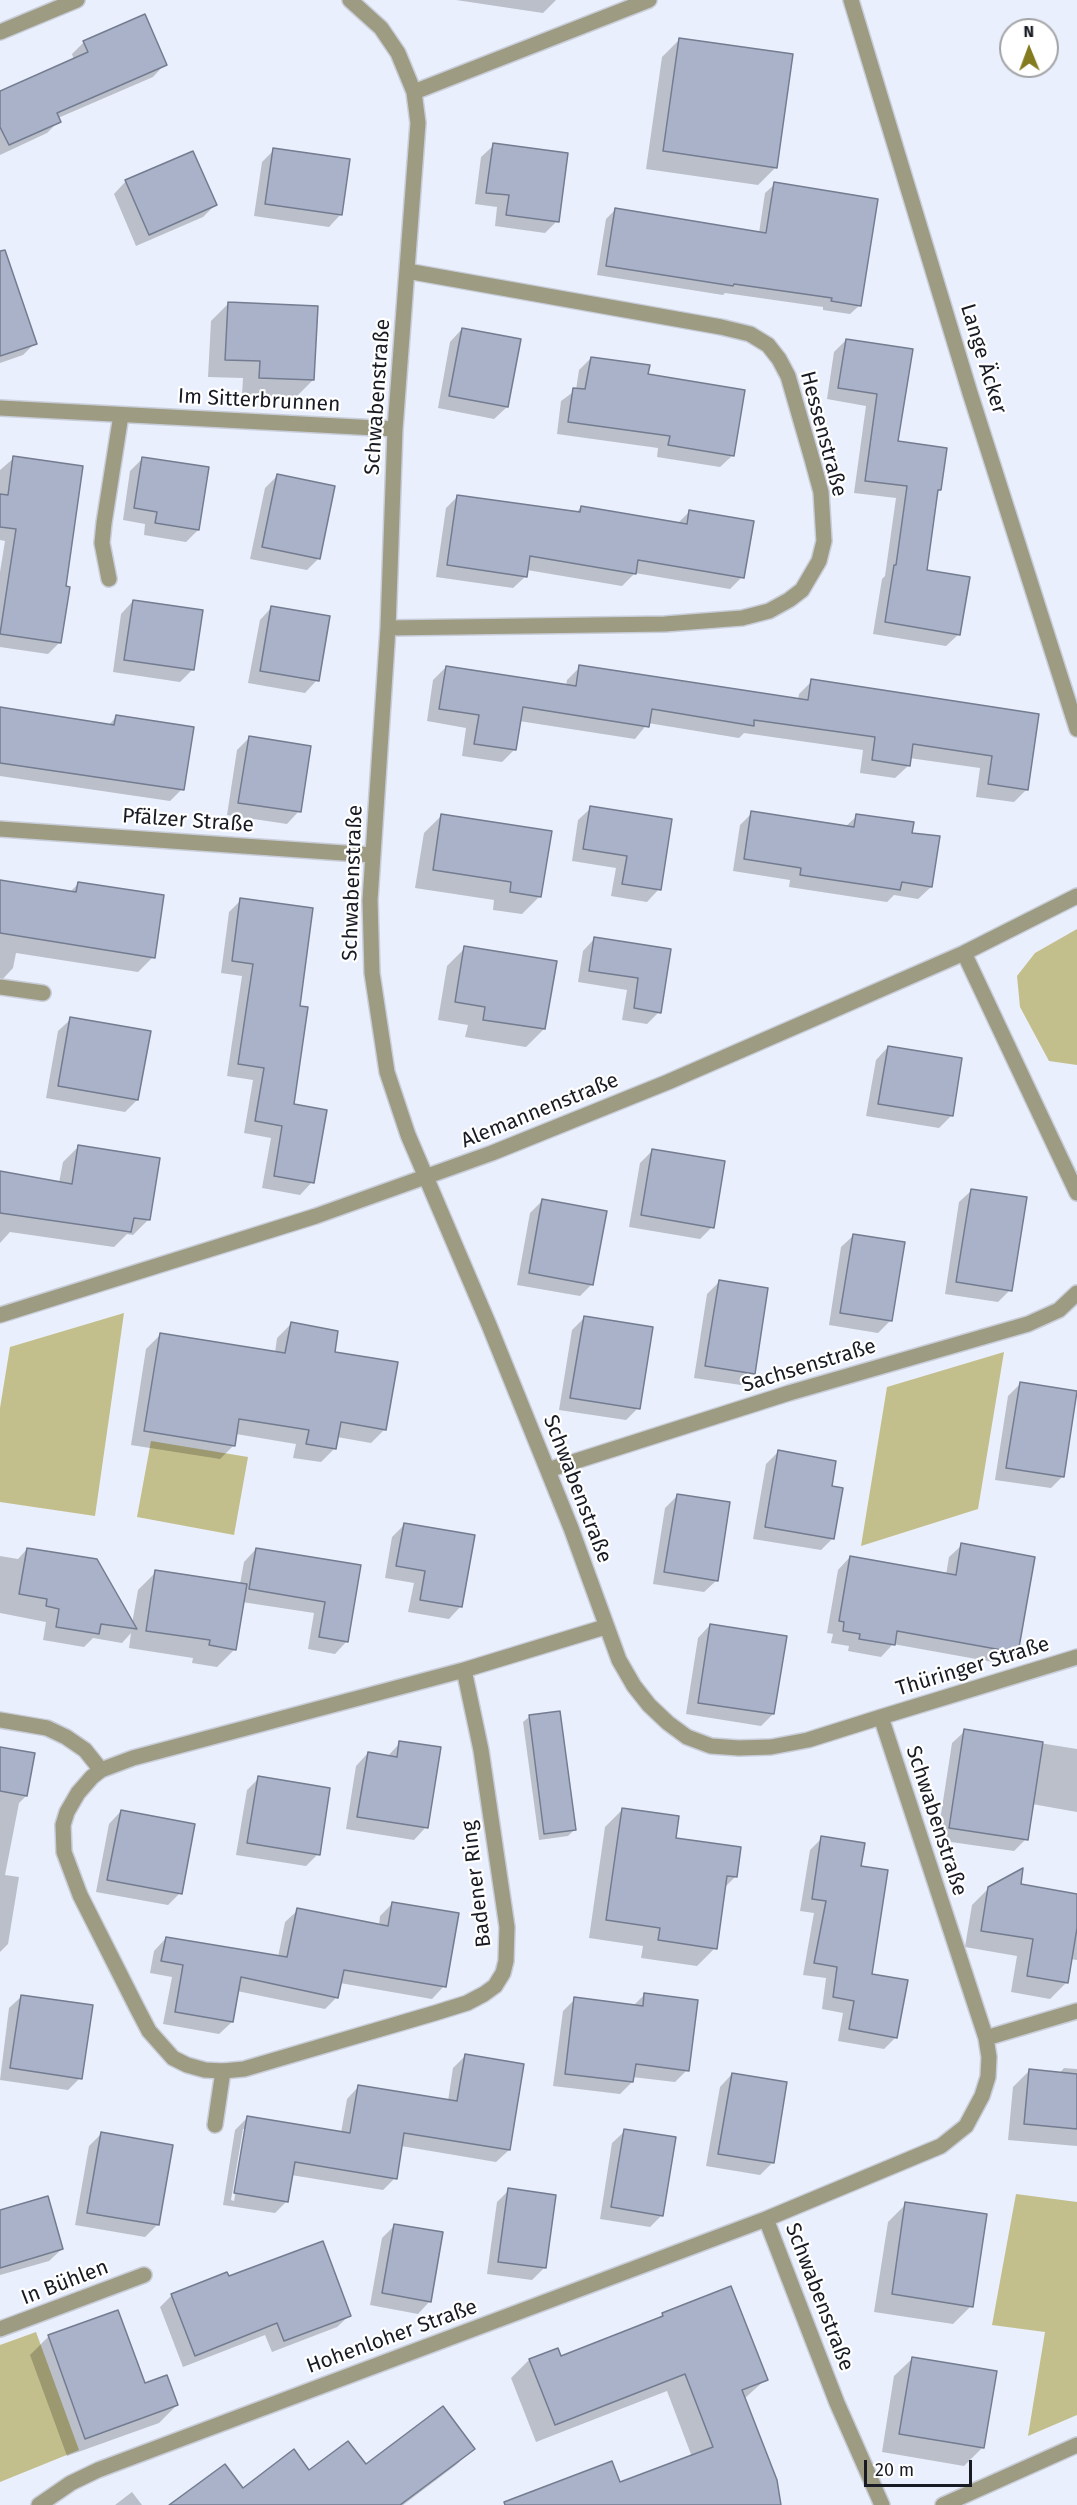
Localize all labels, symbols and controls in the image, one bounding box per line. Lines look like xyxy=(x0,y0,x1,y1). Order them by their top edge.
north arrow xyxy=(999,18,1059,78)
text: N xyxy=(1023,22,1034,41)
street label: Lange Äcker xyxy=(954,301,1012,417)
street label: Schwabenstraße xyxy=(360,318,396,476)
street label: Hessenstraße xyxy=(794,368,852,500)
street label: Im Sitterbrunnen xyxy=(177,384,341,418)
street label: Pfälzer Straße xyxy=(121,804,255,838)
street label: Schwabenstraße xyxy=(338,804,368,962)
street label: Alemannenstraße xyxy=(458,1068,622,1154)
street label: Sachsenstraße xyxy=(739,1334,879,1398)
street label: Schwabenstraße xyxy=(537,1412,617,1566)
street label: Thüringer Straße xyxy=(893,1632,1053,1702)
street label: Schwabenstraße xyxy=(900,1743,972,1899)
street label: Badener Ring xyxy=(457,1819,497,1949)
street label: Schwabenstraße xyxy=(779,2220,859,2374)
street label: In Bühlen xyxy=(18,2255,112,2311)
street label: Hohenloher Straße xyxy=(303,2294,481,2380)
scale bar xyxy=(867,2448,975,2486)
text: 20 m xyxy=(875,2459,914,2481)

